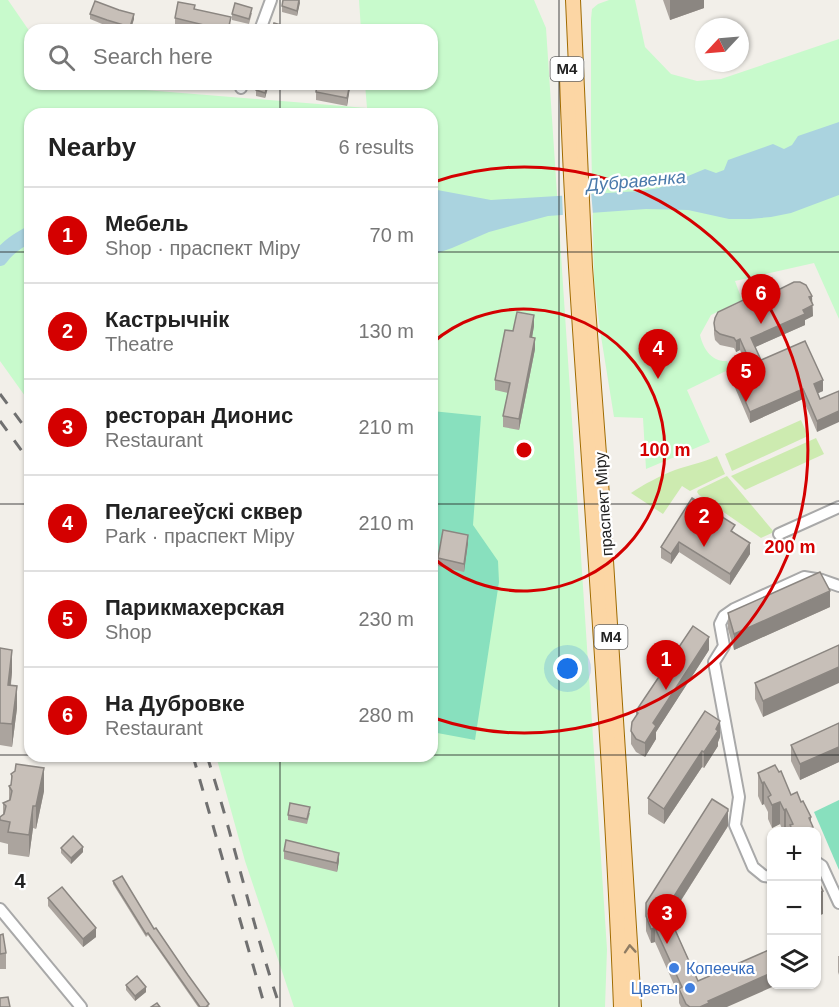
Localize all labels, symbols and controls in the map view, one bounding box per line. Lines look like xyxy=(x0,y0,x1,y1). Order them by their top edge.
north arrow xyxy=(695,18,749,72)
search box xyxy=(24,24,438,90)
icon: search xyxy=(45,41,78,74)
text: Search here xyxy=(93,44,213,69)
road number: М4 xyxy=(550,57,584,81)
text: Nearby xyxy=(48,132,136,162)
text: 6 results xyxy=(338,136,414,158)
water label: Дубравенка xyxy=(583,167,687,195)
text: Мебель xyxy=(105,211,189,236)
text: 1 xyxy=(62,224,73,246)
text: 70 m xyxy=(370,224,414,246)
text: Shop · праспект Міру xyxy=(105,237,300,259)
pin: 6 xyxy=(742,274,780,324)
text: Кастрычнік xyxy=(105,307,229,332)
text: 2 xyxy=(62,320,73,342)
text: 130 m xyxy=(358,320,414,342)
pin: 4 xyxy=(638,330,678,379)
text: Theatre xyxy=(105,333,174,355)
pin: 5 xyxy=(726,352,766,402)
text: ресторан Дионис xyxy=(105,403,293,428)
text: 3 xyxy=(62,416,73,438)
text: 210 m xyxy=(358,416,414,438)
text: Restaurant xyxy=(105,429,203,451)
centre of rings xyxy=(514,440,534,460)
text: 100 m xyxy=(639,440,691,460)
street label: праспект Міру xyxy=(591,451,616,557)
pin: 2 xyxy=(684,498,724,547)
text: Пелагееўскі сквер xyxy=(105,499,303,524)
text: 4 xyxy=(62,512,73,534)
text: 210 m xyxy=(358,512,414,534)
text: Park · праспект Міру xyxy=(105,525,295,547)
text: 200 m xyxy=(764,537,816,557)
text: Парикмахерская xyxy=(105,595,285,620)
text: 5 xyxy=(62,608,73,630)
text: 230 m xyxy=(358,608,414,630)
text: Shop xyxy=(105,621,152,643)
road number: М4 xyxy=(594,625,628,649)
pin: 1 xyxy=(646,640,686,690)
your location xyxy=(553,654,582,683)
text: На Дубровке xyxy=(105,691,245,716)
text: 6 xyxy=(62,704,73,726)
text: 280 m xyxy=(358,704,414,726)
text: Restaurant xyxy=(105,717,203,739)
map controls xyxy=(767,827,821,989)
button: + xyxy=(767,827,821,881)
text: 4 xyxy=(14,870,26,892)
button: − xyxy=(767,881,821,935)
pin: 3 xyxy=(648,894,686,944)
button: layers xyxy=(767,935,821,989)
one-way arrow xyxy=(624,944,637,953)
place label: Копеечка xyxy=(686,960,755,977)
marker: Копеечка xyxy=(667,961,681,975)
place label: Цветы xyxy=(631,980,678,997)
marker: Цветы xyxy=(683,981,697,995)

